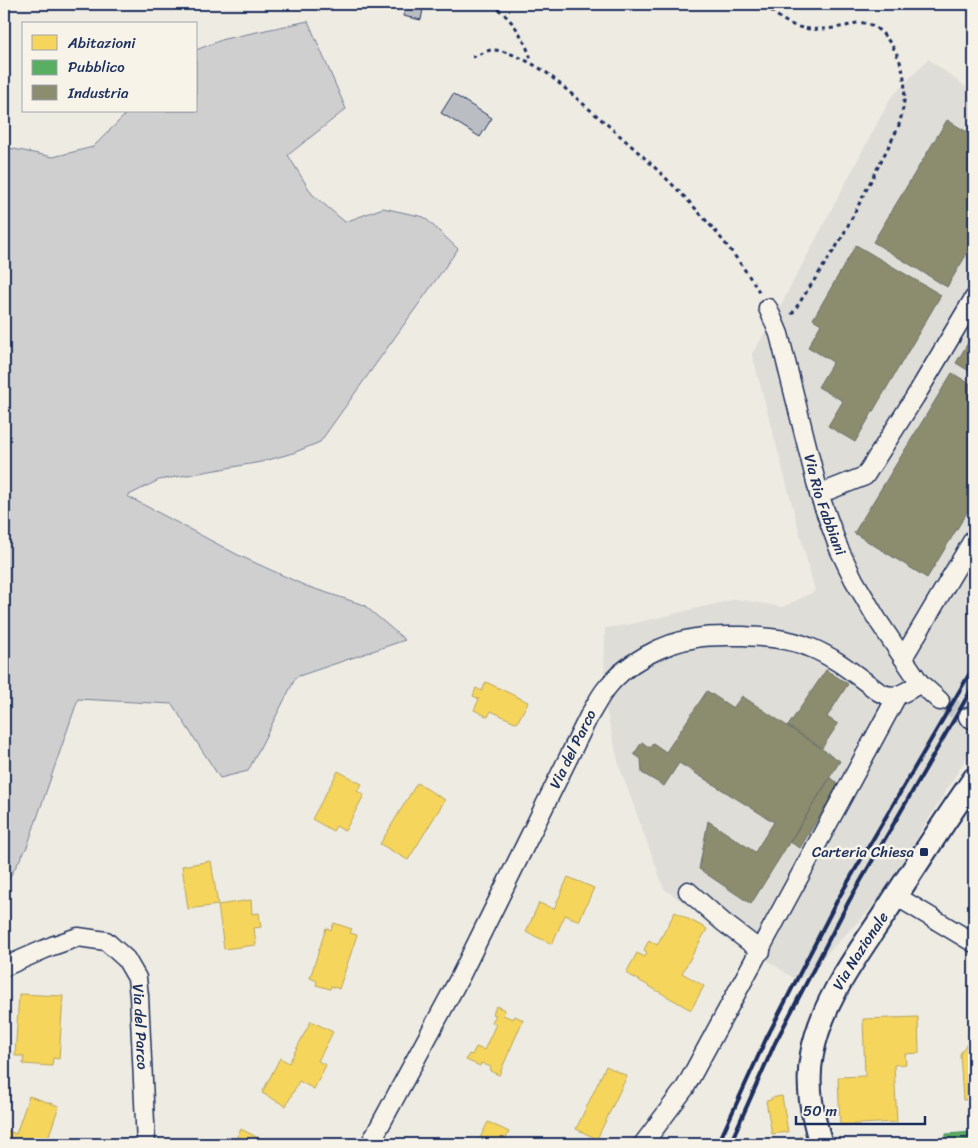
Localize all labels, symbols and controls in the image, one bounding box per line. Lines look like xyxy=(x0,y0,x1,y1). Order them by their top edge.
legend xyxy=(22,22,198,112)
text: Abitazioni xyxy=(67,30,136,56)
text: Pubblico xyxy=(68,54,125,80)
text: Industria xyxy=(67,80,129,106)
street label: Via Rio Fabbiani xyxy=(796,451,854,561)
street label: Via del Parco xyxy=(542,704,603,793)
place label: Carteria Chiesa xyxy=(812,839,914,865)
marker: Carteria Chiesa xyxy=(918,846,930,858)
street label: Via Nazionale xyxy=(825,906,896,995)
street label: Via del Parco xyxy=(125,983,155,1071)
scale bar xyxy=(796,1093,924,1125)
text: 50 m xyxy=(803,1098,838,1124)

